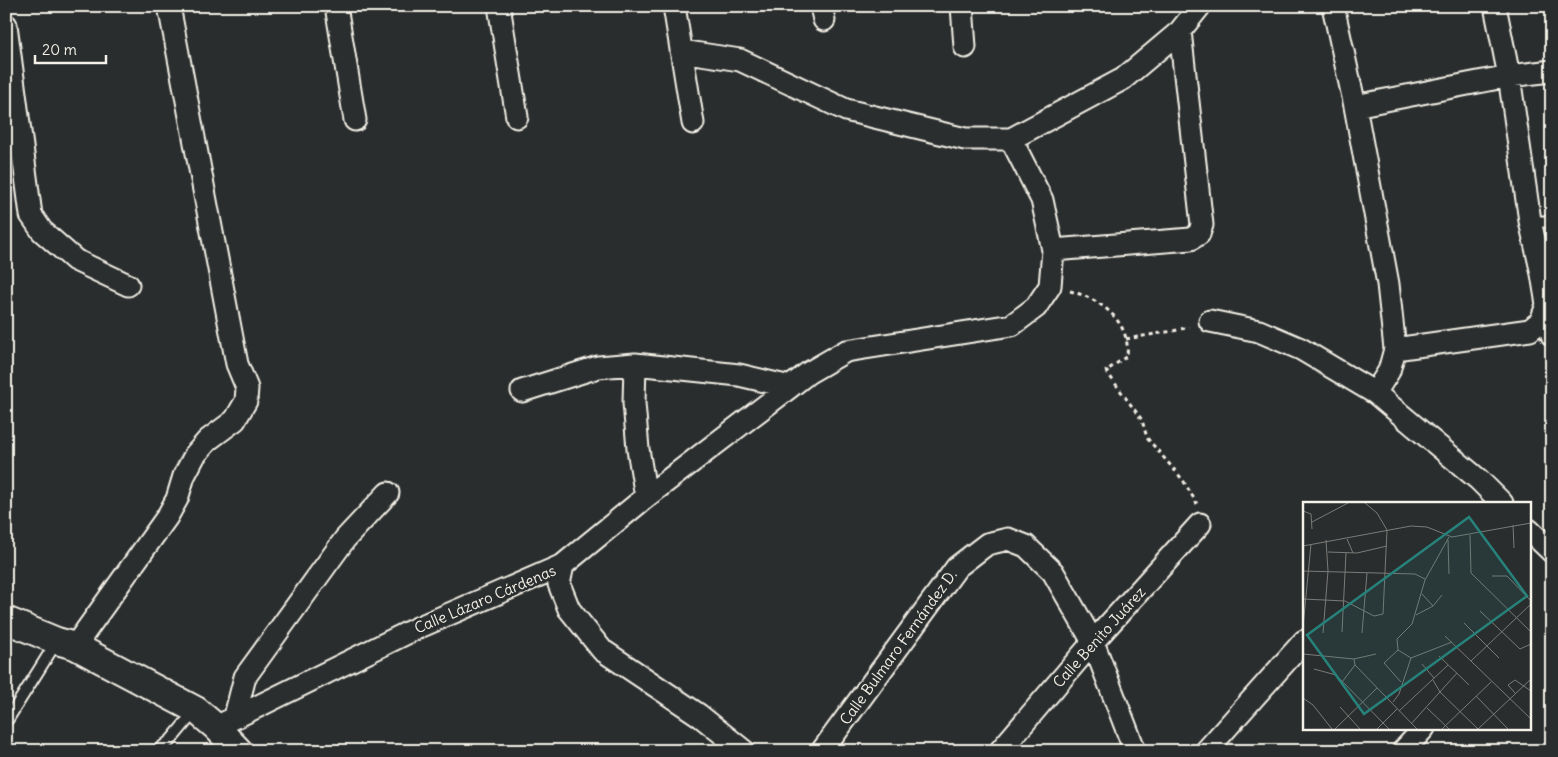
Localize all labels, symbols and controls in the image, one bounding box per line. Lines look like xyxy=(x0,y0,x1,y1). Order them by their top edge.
scale bar xyxy=(35,32,106,64)
text: 20 m xyxy=(42,40,77,59)
inset map xyxy=(1303,502,1530,730)
street label: Calle Lázaro Cárdenas xyxy=(411,560,559,637)
street label: Calle Bulmaro Fernández D. xyxy=(835,566,961,728)
street label: Calle Benito Juárez xyxy=(1049,583,1149,691)

